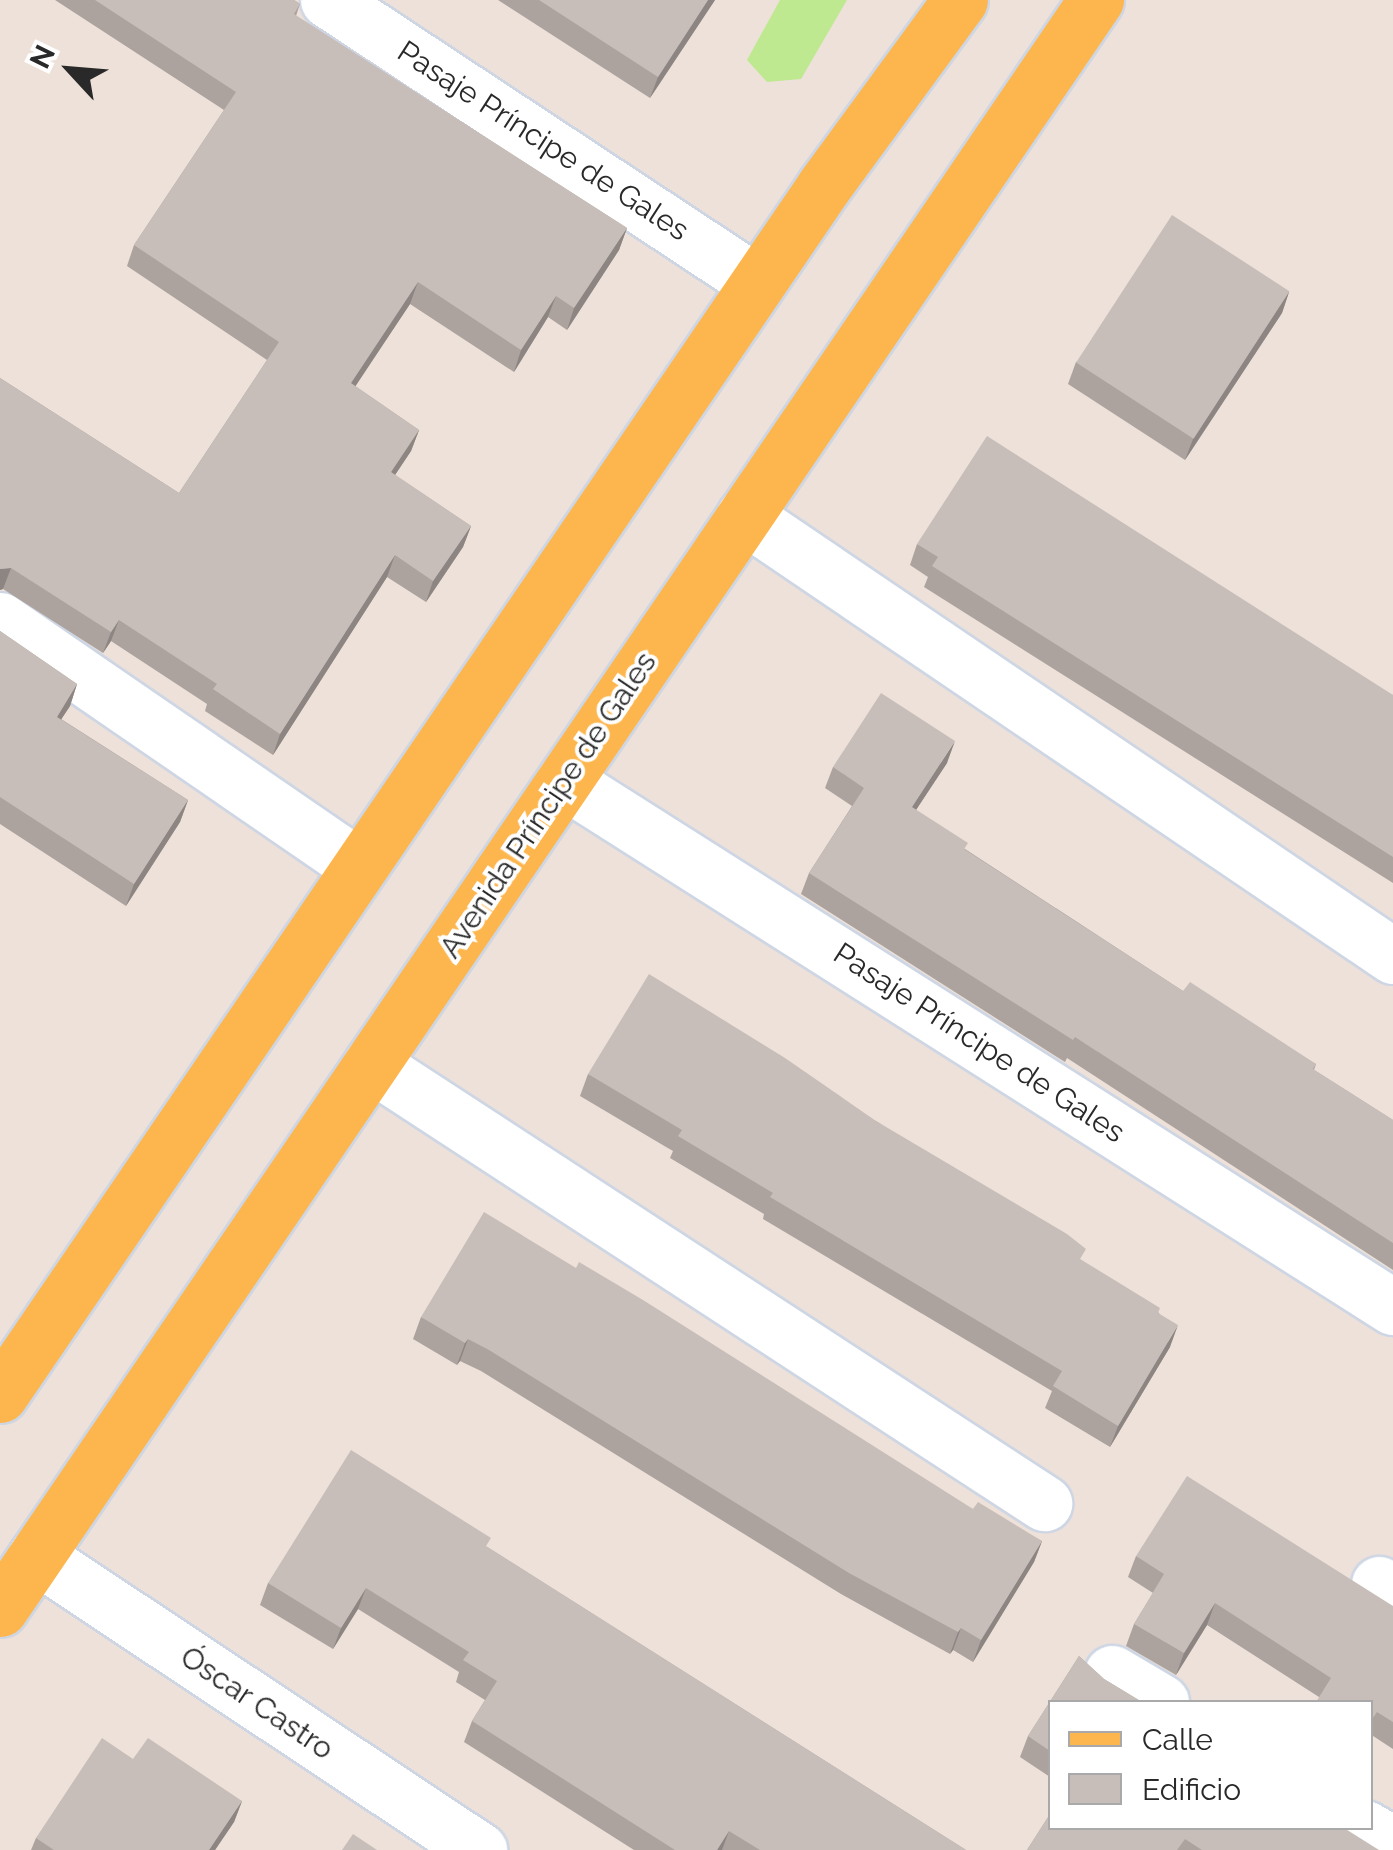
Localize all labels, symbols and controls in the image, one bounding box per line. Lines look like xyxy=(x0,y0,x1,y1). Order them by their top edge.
north arrow xyxy=(20,20,120,120)
street label: Pasaje Príncipe de Gales xyxy=(391,33,695,249)
text: N xyxy=(23,40,62,73)
street label: Avenida Príncipe de Gales xyxy=(432,645,664,965)
street label: Pasaje Príncipe de Gales xyxy=(827,935,1131,1151)
street label: Óscar Castro xyxy=(173,1638,341,1768)
legend xyxy=(1048,1700,1373,1830)
text: Calle xyxy=(1142,1722,1213,1757)
text: Edificio xyxy=(1142,1772,1241,1807)

